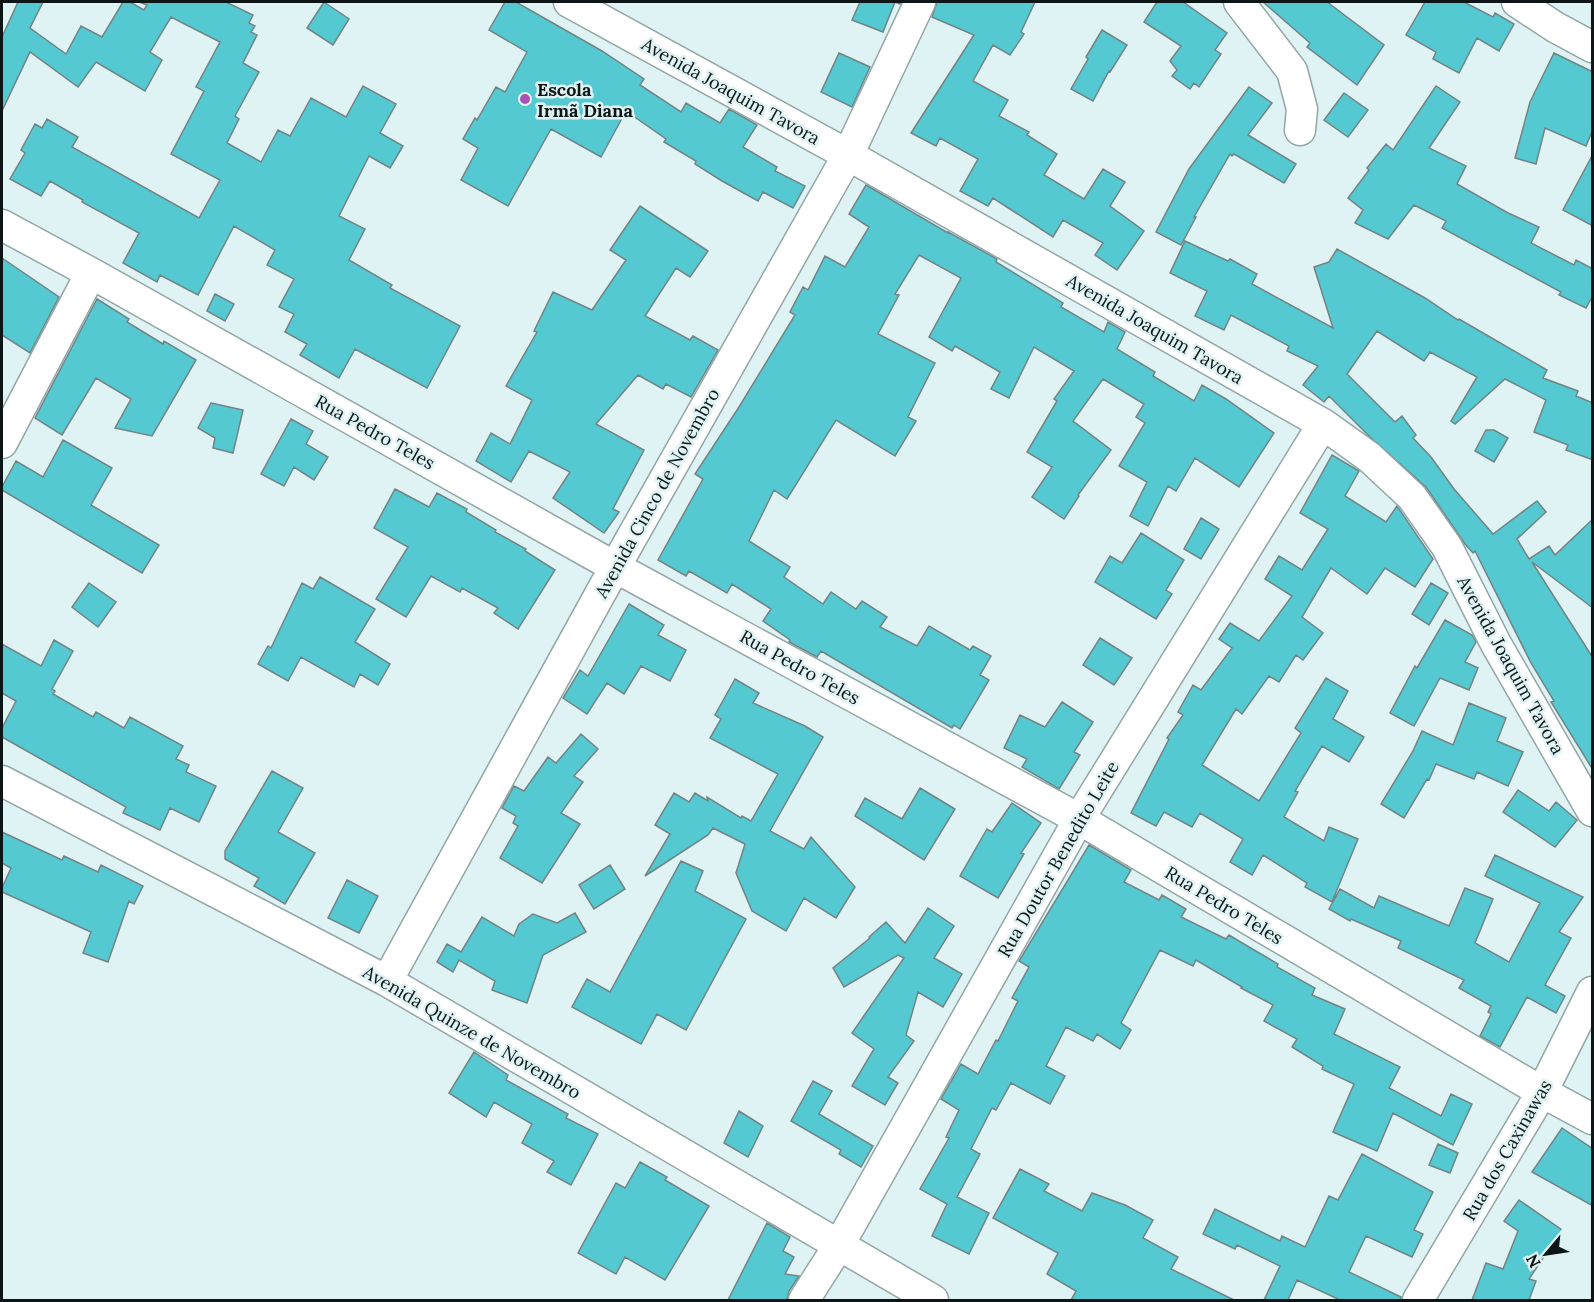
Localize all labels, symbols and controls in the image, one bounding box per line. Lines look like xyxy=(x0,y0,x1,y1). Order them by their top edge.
street label: Avenida Joaquim Tavora xyxy=(637,32,824,150)
place label: Escola Irmã Diana xyxy=(537,78,634,122)
marker: Escola Irmã Diana xyxy=(518,92,532,106)
street label: Avenida Joaquim Tavora xyxy=(1062,268,1248,389)
street label: Avenida Cinco de Novembro xyxy=(589,384,724,603)
street label: Rua Pedro Teles xyxy=(311,390,439,474)
street label: Avenida Joaquim Tavora xyxy=(1452,571,1570,758)
street label: Rua Pedro Teles xyxy=(736,625,864,709)
street label: Rua Doutor Benedito Leite xyxy=(992,757,1124,961)
street label: Rua Pedro Teles xyxy=(1161,861,1287,949)
street label: Avenida Quinze de Novembro xyxy=(358,960,585,1104)
street label: Rua dos Caxinawas xyxy=(1457,1076,1557,1224)
north arrow xyxy=(1516,1224,1576,1284)
text: N xyxy=(1521,1251,1545,1272)

